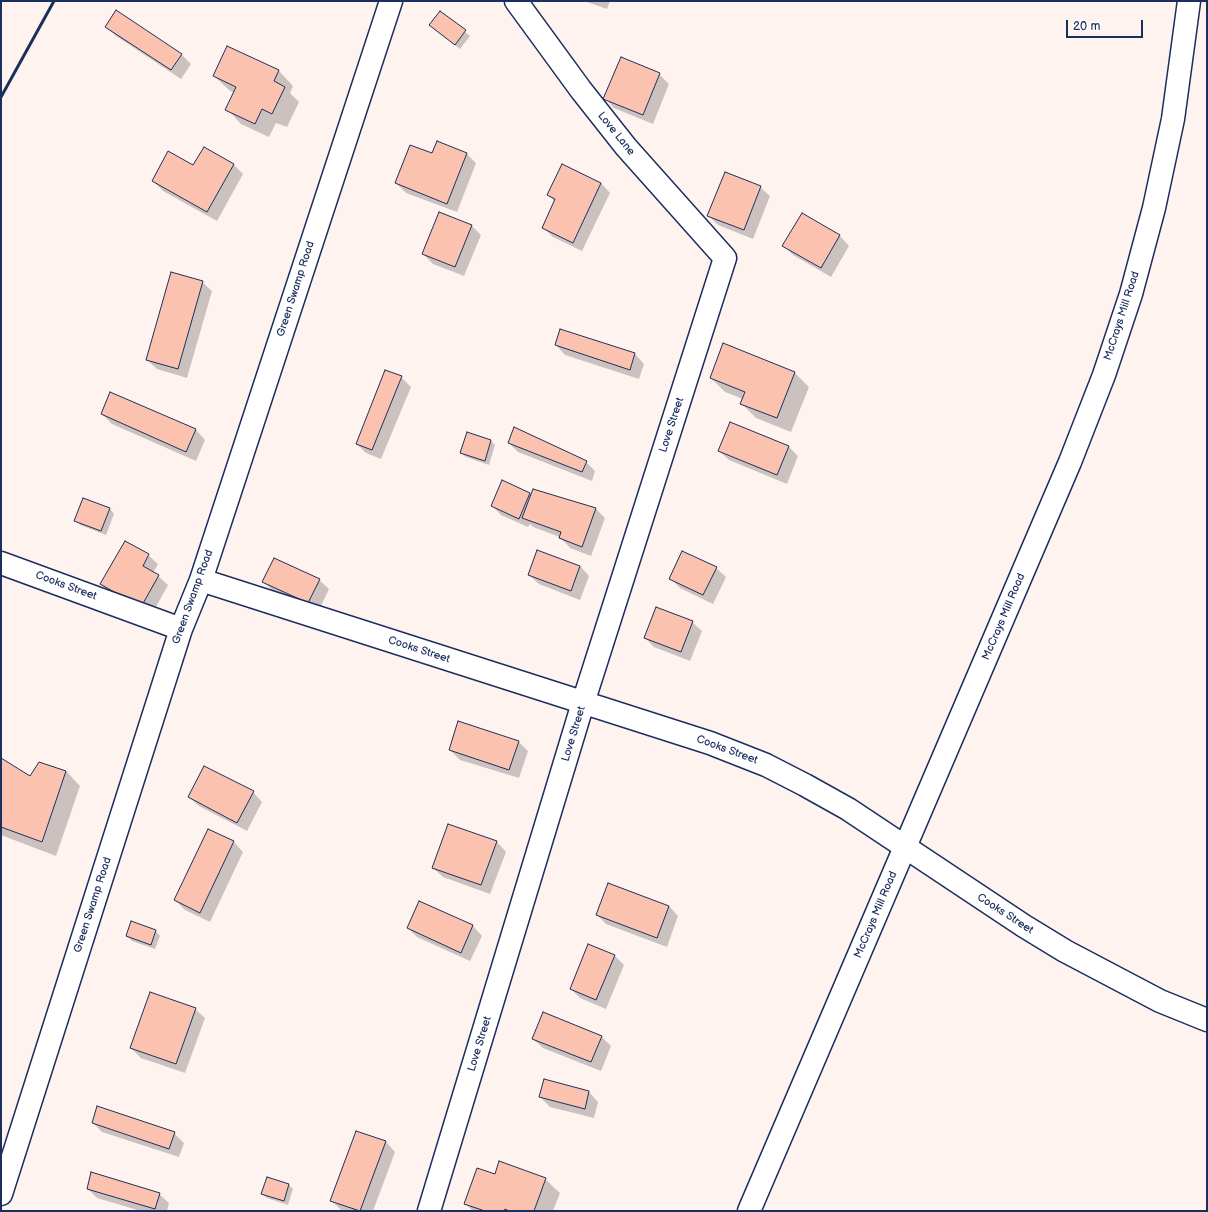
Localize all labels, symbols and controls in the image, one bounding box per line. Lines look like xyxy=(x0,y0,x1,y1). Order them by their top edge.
scale bar xyxy=(1068,12,1145,38)
text: 20 m xyxy=(1073,19,1100,34)
street label: Love Lane xyxy=(595,110,637,158)
street label: Green Swamp Road xyxy=(274,240,318,338)
street label: McCrays Mill Road xyxy=(1101,270,1143,362)
street label: Love Street xyxy=(657,396,687,454)
street label: Green Swamp Road xyxy=(170,548,216,646)
street label: Cooks Street xyxy=(34,569,98,603)
street label: McCrays Mill Road xyxy=(980,572,1028,662)
street label: Cooks Street xyxy=(386,634,452,666)
street label: Love Street xyxy=(559,705,589,763)
street label: Cooks Street xyxy=(695,733,759,767)
street label: Green Swamp Road xyxy=(71,856,115,954)
street label: McCrays Mill Road xyxy=(852,870,900,960)
street label: Cooks Street xyxy=(974,891,1036,937)
street label: Love Street xyxy=(465,1015,495,1073)

